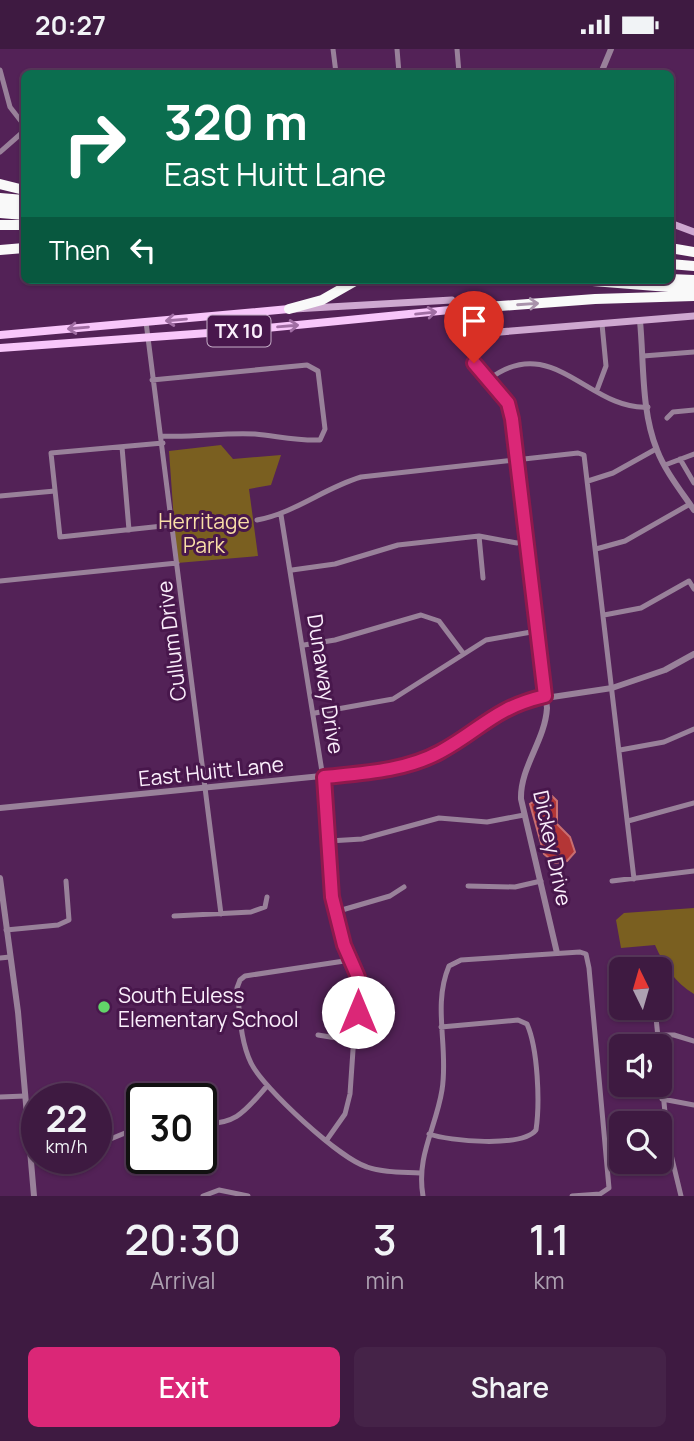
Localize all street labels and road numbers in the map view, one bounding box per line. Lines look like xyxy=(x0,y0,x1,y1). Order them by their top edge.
road number: TX 10 xyxy=(208,315,270,347)
street label: Cullum Drive xyxy=(150,579,192,703)
street label: Dunaway Drive xyxy=(301,612,351,756)
street label: East Huitt Lane xyxy=(137,749,285,793)
street label: Dickey Drive xyxy=(527,788,579,908)

